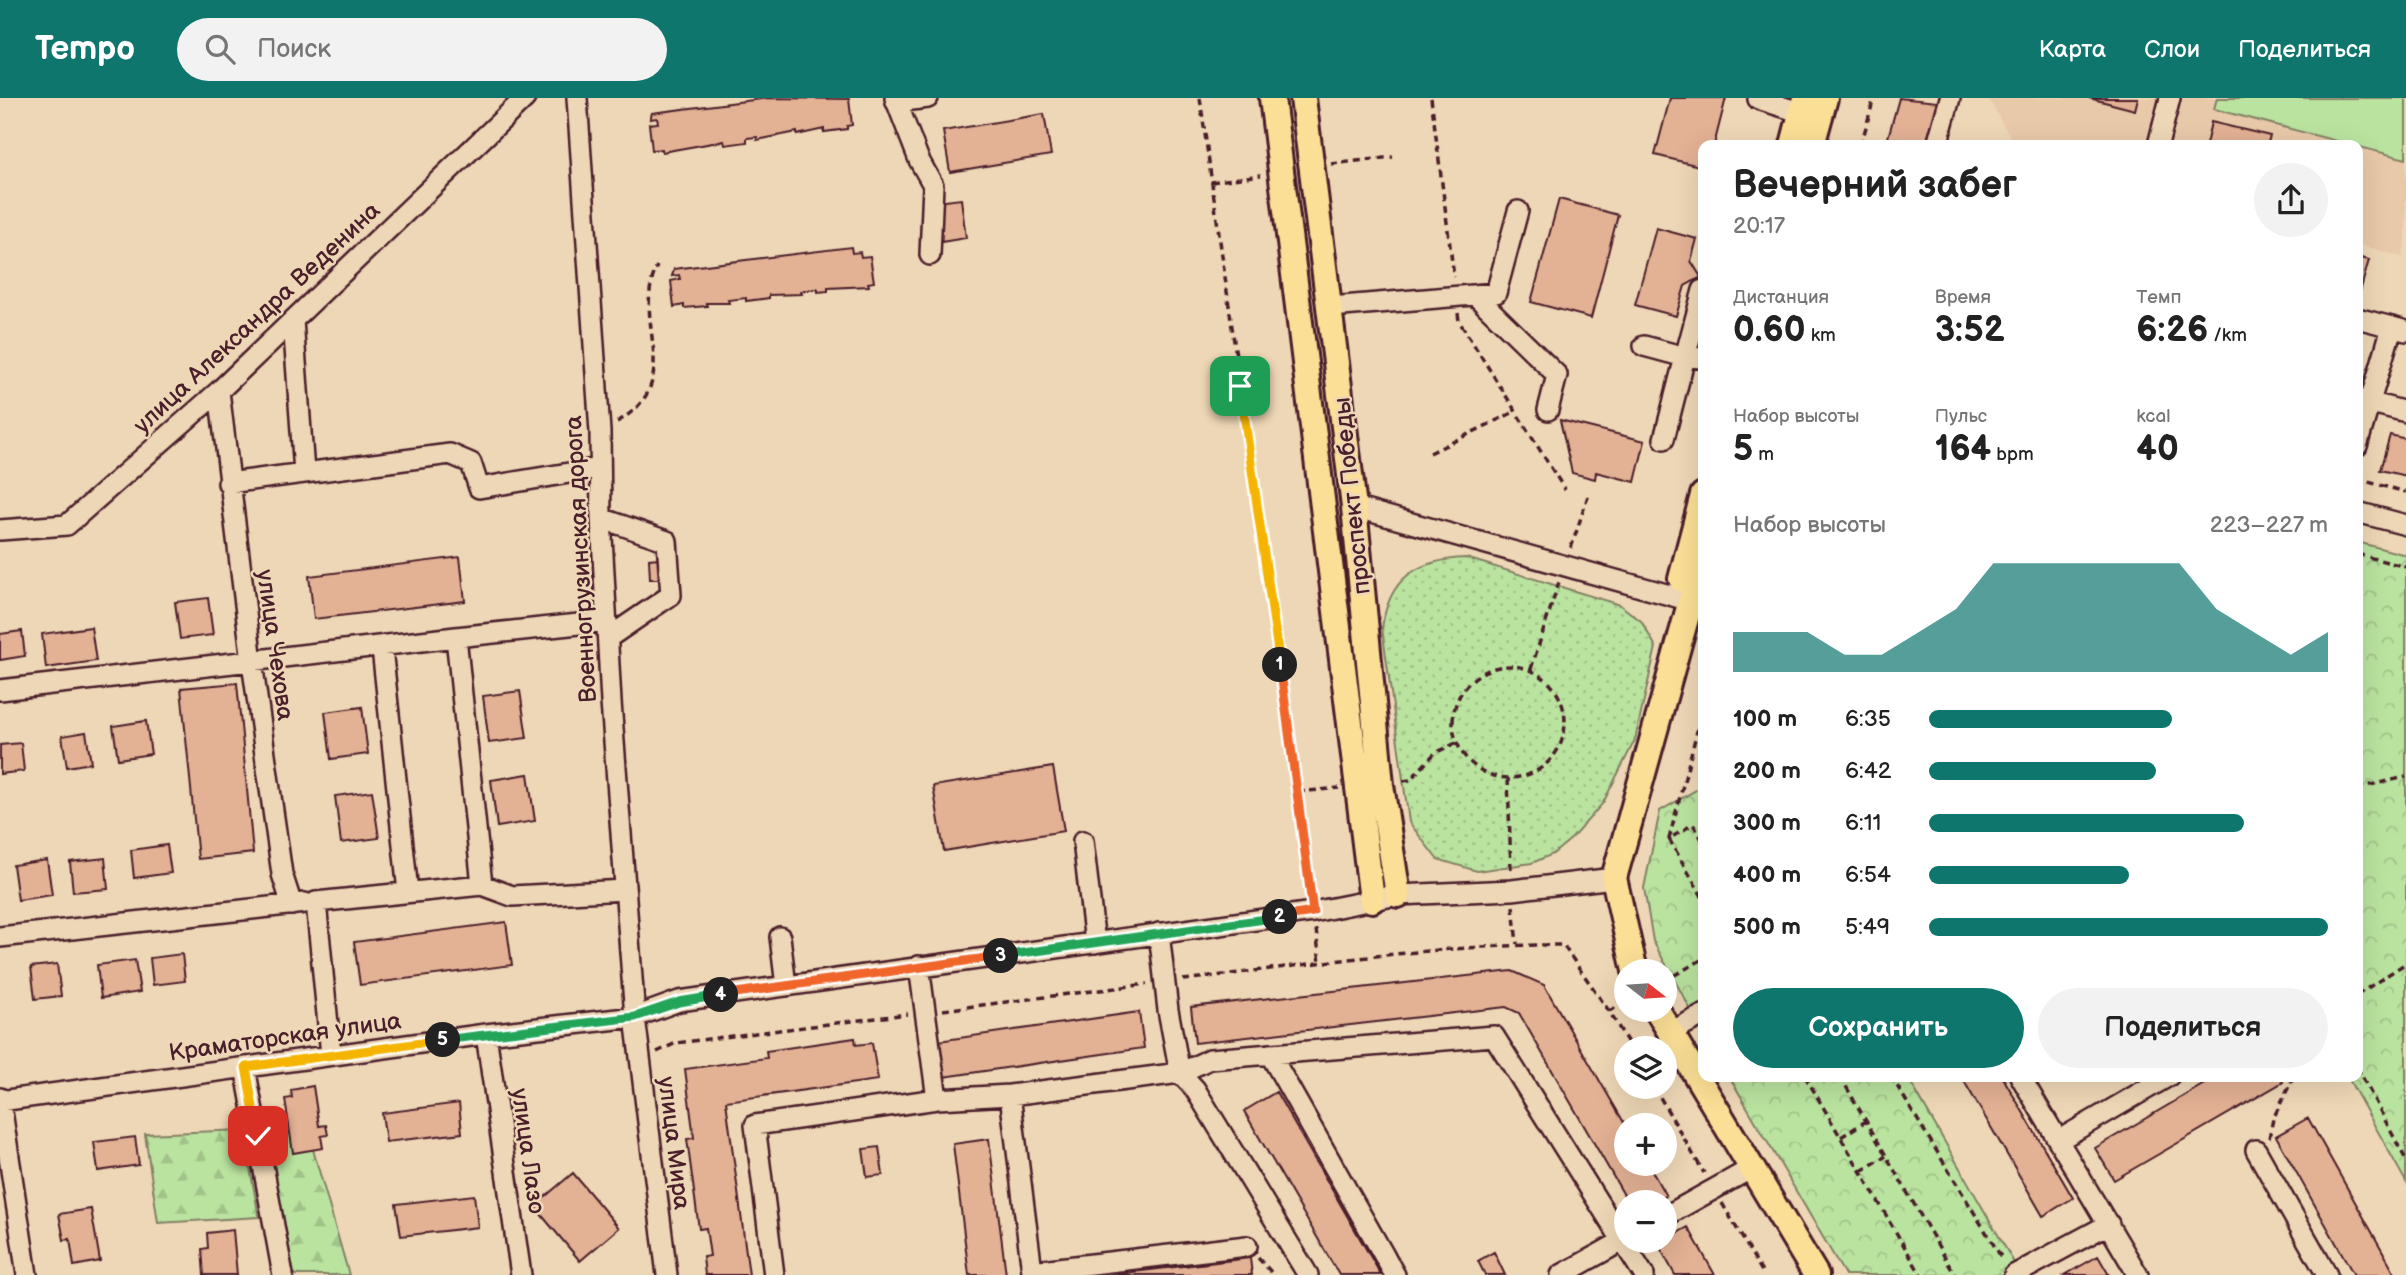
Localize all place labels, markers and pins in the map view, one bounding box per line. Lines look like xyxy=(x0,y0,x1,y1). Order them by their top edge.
pin xyxy=(1210,356,1270,416)
pin: 1 xyxy=(1262,648,1298,682)
pin: 2 xyxy=(1262,900,1298,934)
pin: 3 xyxy=(984,938,1018,974)
pin: 4 xyxy=(704,978,738,1012)
pin: 5 xyxy=(426,1023,460,1058)
pin xyxy=(228,1106,288,1166)

